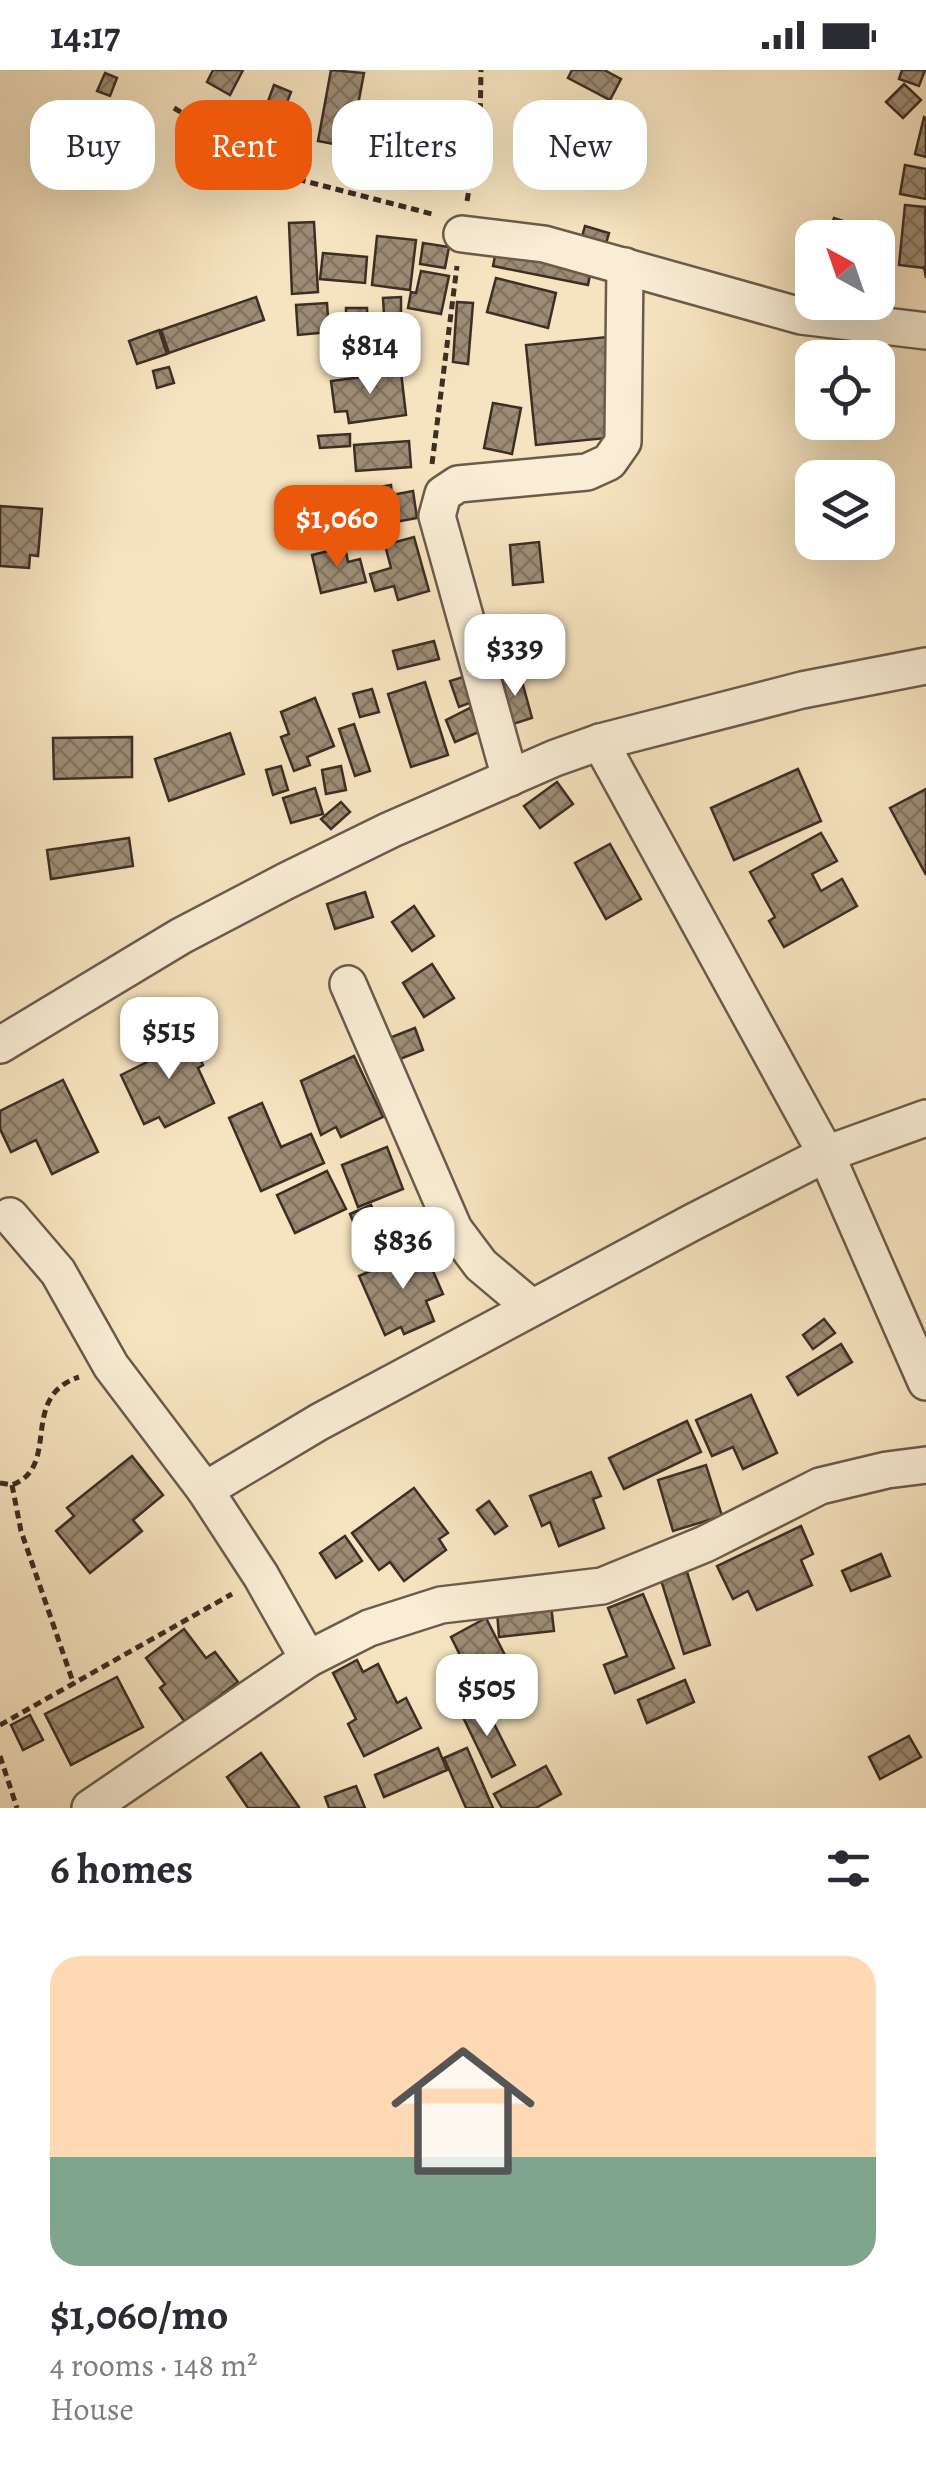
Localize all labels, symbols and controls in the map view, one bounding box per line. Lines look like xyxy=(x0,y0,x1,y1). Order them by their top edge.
text: 14:17 xyxy=(50,9,120,61)
chip: Buy xyxy=(30,100,155,190)
chip: Rent xyxy=(175,100,312,190)
chip: Filters xyxy=(332,100,493,190)
chip: New xyxy=(513,100,647,190)
north arrow xyxy=(795,220,895,320)
map controls xyxy=(795,220,895,560)
pin: $814 xyxy=(311,312,429,397)
text: $814 xyxy=(342,322,398,366)
button: locate xyxy=(795,340,895,440)
button: layers xyxy=(795,460,895,560)
pin: $1,060 xyxy=(256,485,418,570)
text: $1,060 xyxy=(296,495,378,539)
pin: $339 xyxy=(456,614,574,699)
text: $339 xyxy=(486,624,544,668)
pin: $515 xyxy=(110,997,228,1082)
text: $515 xyxy=(142,1007,196,1051)
pin: $836 xyxy=(344,1207,462,1292)
text: $836 xyxy=(374,1217,432,1261)
pin: $505 xyxy=(428,1654,546,1739)
text: $505 xyxy=(458,1664,516,1708)
text: 6 homes xyxy=(50,1840,193,1897)
icon: filters xyxy=(821,1841,876,1896)
icon: home xyxy=(373,2021,553,2201)
text: $1,060/mo xyxy=(50,2286,228,2343)
text: 4 rooms · 148 m² xyxy=(50,2343,258,2387)
text: House xyxy=(50,2387,134,2431)

